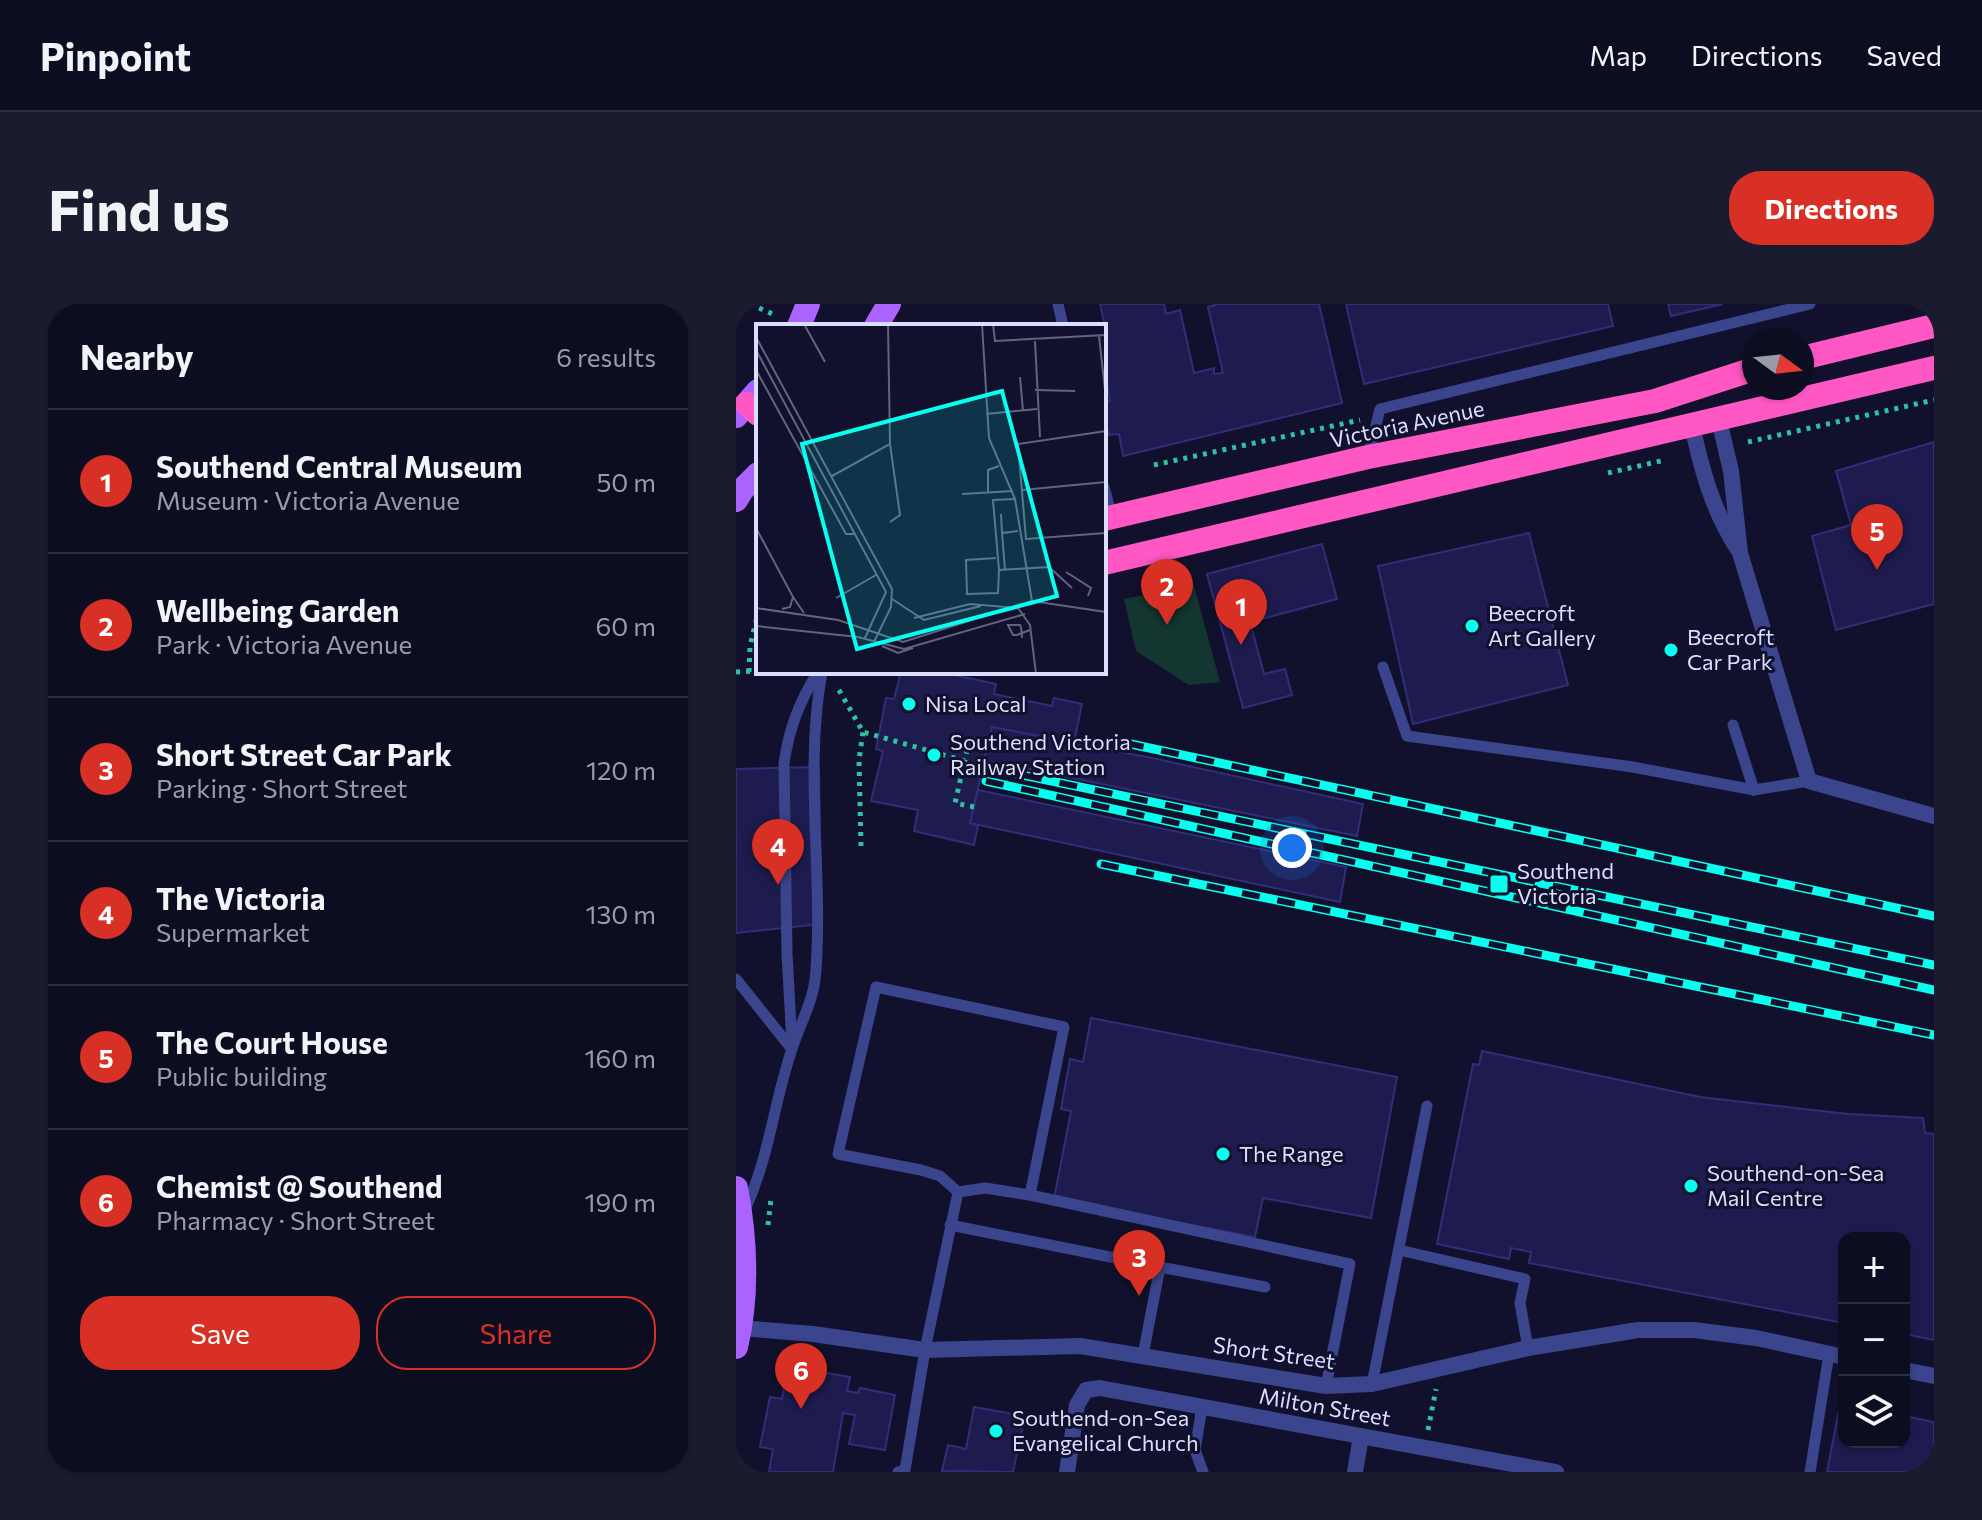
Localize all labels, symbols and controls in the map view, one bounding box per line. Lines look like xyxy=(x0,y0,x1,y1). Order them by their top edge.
text: Pinpoint xyxy=(40,32,191,79)
text: Map xyxy=(1589,38,1647,72)
text: Directions xyxy=(1691,38,1822,72)
text: Saved xyxy=(1866,38,1942,72)
button: Directions xyxy=(1729,171,1934,245)
text: Find us xyxy=(48,174,230,243)
inset map xyxy=(756,324,1106,674)
north arrow xyxy=(1742,328,1814,400)
text: Nearby xyxy=(80,335,194,377)
text: 6 results xyxy=(556,341,656,372)
street label: Victoria Avenue xyxy=(1327,394,1487,453)
text: Southend Central Museum xyxy=(156,447,523,484)
text: 1 xyxy=(100,466,112,497)
text: 50 m xyxy=(596,466,656,497)
text: Museum · Victoria Avenue xyxy=(156,484,460,515)
pin: 5 xyxy=(1851,504,1903,570)
pin: 2 xyxy=(1141,559,1193,625)
pin: 1 xyxy=(1215,579,1267,645)
text: Wellbeing Garden xyxy=(156,591,399,628)
place label: Beecroft Art Gallery xyxy=(1488,599,1596,651)
text: 2 xyxy=(99,610,113,641)
text: 60 m xyxy=(596,610,656,641)
marker: Beecroft Art Gallery xyxy=(1463,617,1481,635)
place label: Beecroft Car Park xyxy=(1687,623,1774,675)
text: Park · Victoria Avenue xyxy=(156,628,412,659)
marker: Beecroft Car Park xyxy=(1662,641,1680,659)
place label: Nisa Local xyxy=(925,690,1027,717)
marker: Nisa Local xyxy=(900,695,918,713)
place label: Southend Victoria Railway Station xyxy=(950,728,1131,780)
text: Short Street Car Park xyxy=(156,735,452,772)
marker: Southend Victoria Railway Station xyxy=(925,746,943,764)
text: 3 xyxy=(98,754,114,785)
text: 120 m xyxy=(586,754,656,785)
text: Parking · Short Street xyxy=(156,772,407,803)
pin: 4 xyxy=(752,819,804,885)
your location xyxy=(1272,828,1312,868)
place label: Southend Victoria xyxy=(1517,857,1614,909)
marker: Southend Victoria xyxy=(1488,873,1510,895)
text: The Victoria xyxy=(156,879,325,916)
text: 4 xyxy=(98,898,114,929)
text: 130 m xyxy=(585,898,656,929)
text: Supermarket xyxy=(156,916,310,947)
text: The Court House xyxy=(156,1023,388,1060)
text: 5 xyxy=(98,1042,114,1073)
text: 160 m xyxy=(584,1042,656,1073)
text: Public building xyxy=(156,1060,327,1091)
place label: The Range xyxy=(1239,1140,1344,1167)
marker: The Range xyxy=(1214,1145,1232,1163)
place label: Southend-on-Sea Mail Centre xyxy=(1707,1159,1884,1211)
text: Chemist @ Southend xyxy=(156,1167,443,1204)
marker: Southend-on-Sea Mail Centre xyxy=(1682,1177,1700,1195)
text: 6 xyxy=(98,1186,114,1217)
text: 190 m xyxy=(584,1186,656,1217)
text: Pharmacy · Short Street xyxy=(156,1204,435,1235)
pin: 3 xyxy=(1113,1230,1165,1296)
map controls xyxy=(1838,1232,1910,1448)
button: + xyxy=(1838,1232,1910,1304)
button: Save xyxy=(80,1296,360,1370)
button: Share xyxy=(376,1296,656,1370)
button: − xyxy=(1838,1304,1910,1376)
street label: Short Street xyxy=(1211,1331,1337,1374)
pin: 6 xyxy=(775,1343,827,1409)
button: layers xyxy=(1838,1376,1910,1448)
street label: Milton Street xyxy=(1257,1382,1393,1431)
place label: Southend-on-Sea Evangelical Church xyxy=(1012,1404,1199,1456)
marker: Southend-on-Sea Evangelical Church xyxy=(987,1422,1005,1440)

